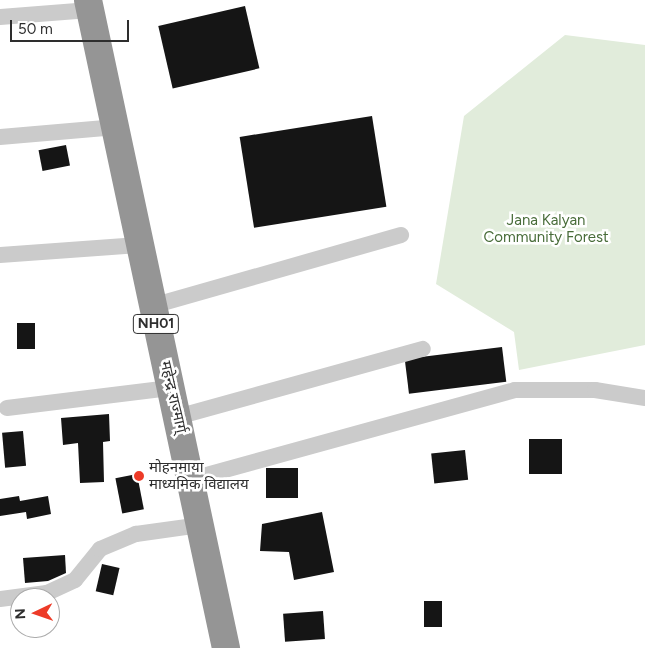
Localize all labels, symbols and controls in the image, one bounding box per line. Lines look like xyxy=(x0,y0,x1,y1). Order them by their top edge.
scale bar xyxy=(12,10,131,42)
text: 50 m xyxy=(18,20,53,38)
park label: Jana Kalyan Community Forest xyxy=(483,211,609,246)
road number: NH01 xyxy=(132,312,180,336)
street label: महेन्द्र राज्मार्ग् xyxy=(156,359,190,435)
place label: मोहनमाया माध्यमिक विद्यालय xyxy=(149,458,249,493)
marker: मोहनमाया माध्यमिक विद्यालय xyxy=(133,470,145,482)
north arrow xyxy=(10,588,60,638)
text: N xyxy=(12,608,29,620)

